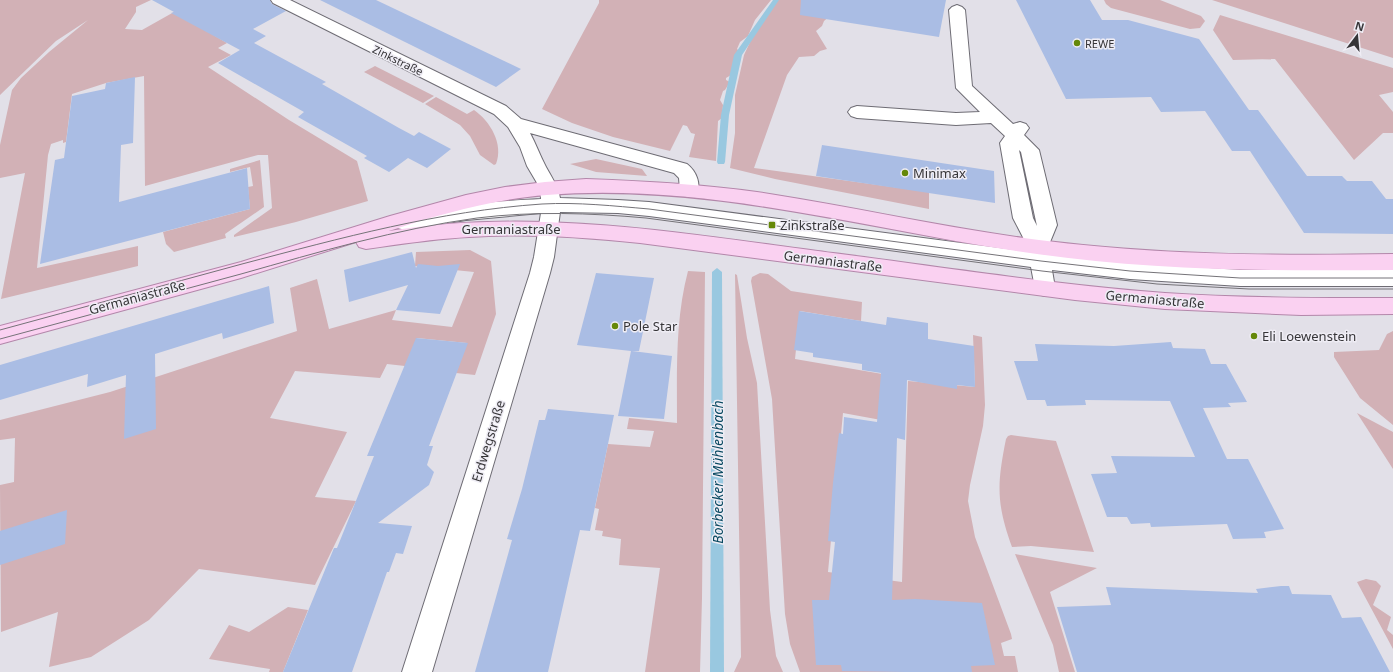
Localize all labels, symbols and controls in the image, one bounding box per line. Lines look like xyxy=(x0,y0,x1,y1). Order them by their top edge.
north arrow xyxy=(1337,16,1377,56)
text: N xyxy=(1354,17,1366,34)
place label: REWE xyxy=(1085,36,1114,51)
marker: REWE xyxy=(1072,38,1082,48)
street label: Zinkstraße xyxy=(370,41,426,79)
place label: Minimax xyxy=(913,164,966,182)
marker: Minimax xyxy=(900,168,910,178)
place label: Zinkstraße xyxy=(780,216,845,234)
street label: Germaniastraße xyxy=(461,220,561,238)
marker: Zinkstraße xyxy=(767,220,777,230)
street label: Germaniastraße xyxy=(783,246,883,276)
street label: Germaniastraße xyxy=(87,275,187,319)
street label: Germaniastraße xyxy=(1105,286,1205,312)
place label: Pole Star xyxy=(623,317,678,335)
marker: Pole Star xyxy=(610,321,620,331)
place label: Eli Loewenstein xyxy=(1262,327,1356,345)
marker: Eli Loewenstein xyxy=(1249,331,1259,341)
street label: Erdwegstraße xyxy=(467,398,509,484)
water label: Borbecker Mühlenbach xyxy=(708,400,727,544)

